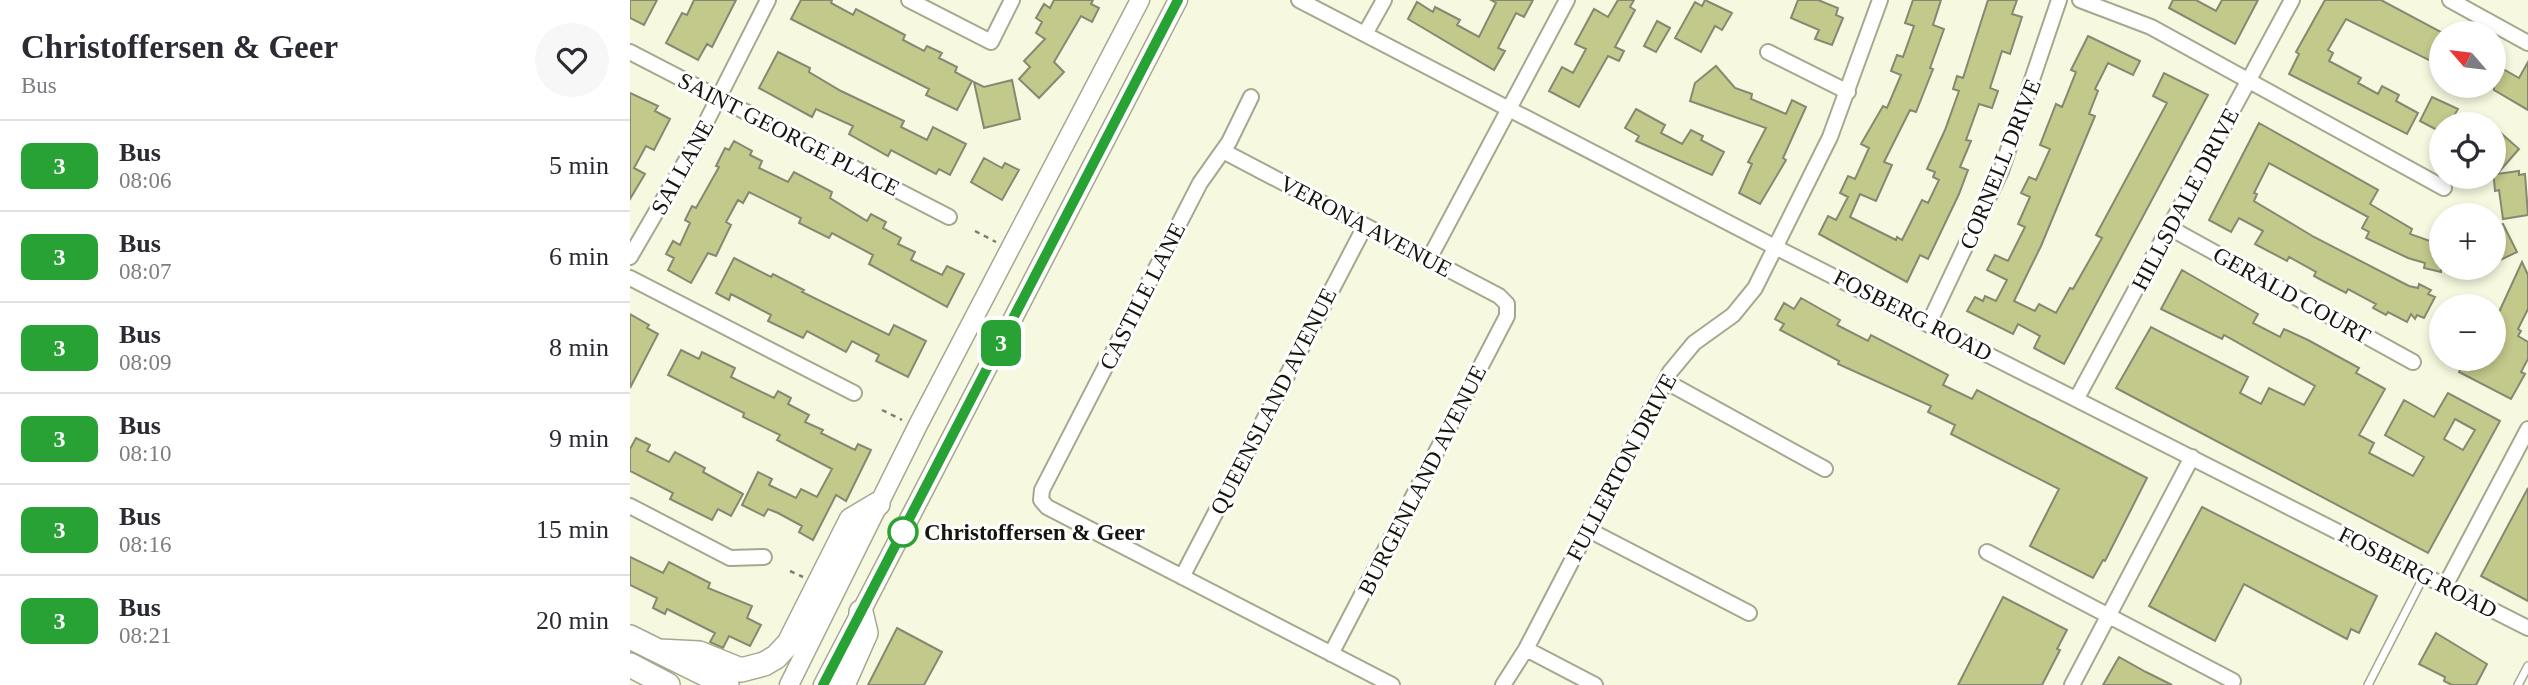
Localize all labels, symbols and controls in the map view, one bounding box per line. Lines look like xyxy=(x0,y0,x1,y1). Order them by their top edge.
north arrow xyxy=(2429,21,2506,98)
map controls xyxy=(2429,21,2506,371)
button: heart xyxy=(535,23,609,97)
text: Christoffersen & Geer xyxy=(21,29,338,65)
street label: SAINT GEORGE PLACE xyxy=(674,68,904,201)
text: Bus xyxy=(21,73,57,98)
street label: CORNELL DRIVE xyxy=(1955,75,2046,253)
street label: HILLSDALE DRIVE xyxy=(2127,104,2244,295)
button: locate xyxy=(2429,112,2506,189)
street label: SAI LANE xyxy=(646,116,719,219)
text: Bus xyxy=(119,138,161,167)
text: 5 min xyxy=(549,151,609,180)
text: 3 xyxy=(54,153,66,179)
text: 08:06 xyxy=(119,168,171,193)
street label: VERONA AVENUE xyxy=(1276,171,1456,282)
button: + xyxy=(2429,203,2506,280)
street label: CASTILE LANE xyxy=(1095,219,1190,374)
text: Bus xyxy=(119,229,161,258)
text: 6 min xyxy=(549,242,609,271)
street label: GERALD COURT xyxy=(2209,242,2375,349)
text: 3 xyxy=(54,244,66,270)
text: 08:07 xyxy=(119,259,171,284)
street label: FOSBERG ROAD xyxy=(1829,265,1996,366)
street label: QUEENSLAND AVENUE xyxy=(1205,284,1341,519)
button: − xyxy=(2429,294,2506,371)
text: Bus xyxy=(119,320,161,349)
line badge: 3 xyxy=(978,320,1024,366)
text: 3 xyxy=(995,330,1007,356)
text: 8 min xyxy=(549,333,609,362)
text: 3 xyxy=(54,335,66,361)
text: 08:09 xyxy=(119,350,171,375)
street label: BURGENLAND AVENUE xyxy=(1354,361,1491,599)
street label: FULLERTON DRIVE xyxy=(1561,369,1681,565)
text: Bus xyxy=(119,411,161,440)
text: 9 min xyxy=(549,424,609,453)
text: 3 xyxy=(54,426,66,452)
text: 08:10 xyxy=(119,441,171,466)
text: Bus xyxy=(119,502,161,531)
text: 15 min xyxy=(536,515,609,544)
text: 3 xyxy=(54,517,66,543)
marker: Christoffersen & Geer xyxy=(888,517,918,547)
place label: Christoffersen & Geer xyxy=(924,520,1145,545)
street label: FOSBERG ROAD xyxy=(2334,522,2501,623)
text: 08:16 xyxy=(119,532,171,557)
text: Bus xyxy=(119,593,161,622)
text: 20 min xyxy=(536,606,609,635)
text: 3 xyxy=(54,608,66,634)
text: 08:21 xyxy=(119,623,171,648)

